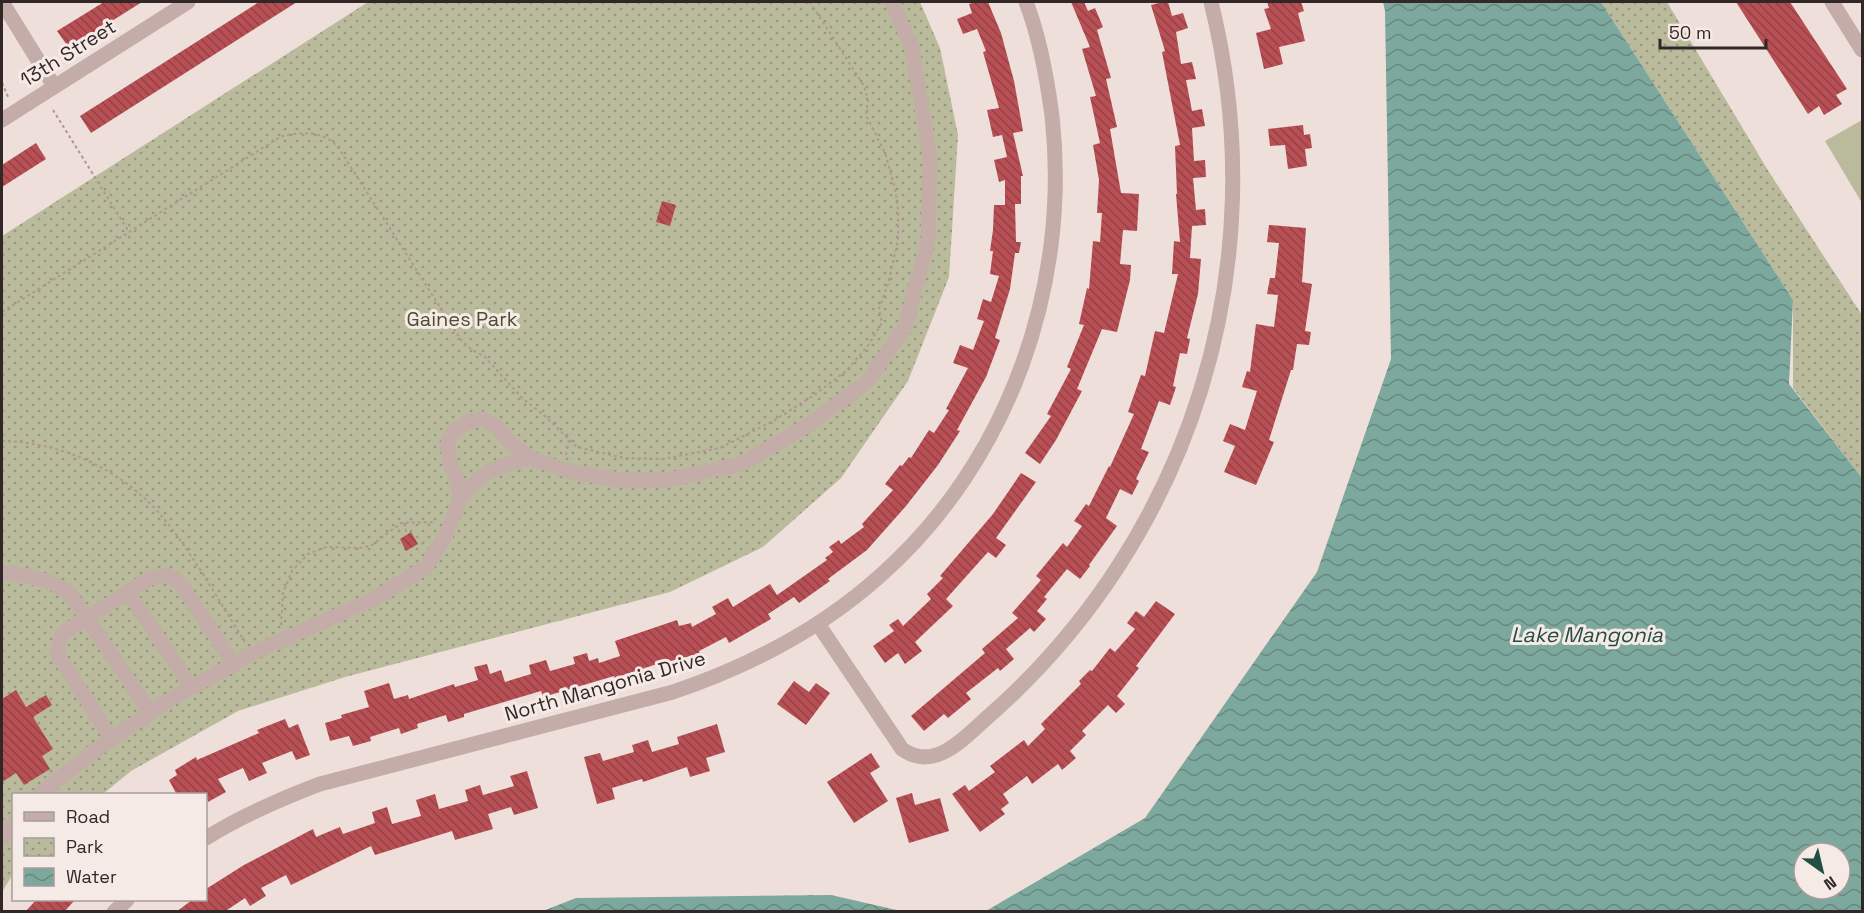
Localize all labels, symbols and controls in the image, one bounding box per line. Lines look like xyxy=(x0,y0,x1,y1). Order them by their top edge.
scale bar xyxy=(1660,12,1766,50)
street label: 13th Street xyxy=(15,13,121,93)
text: 50 m xyxy=(1669,21,1711,44)
park label: Gaines Park xyxy=(407,306,518,332)
water label: Lake Mangonia xyxy=(1511,621,1664,648)
street label: North Mangonia Drive xyxy=(502,645,708,727)
legend xyxy=(12,793,207,901)
text: Road xyxy=(66,805,110,828)
text: Park xyxy=(66,835,104,858)
north arrow xyxy=(1792,841,1852,901)
text: Water xyxy=(66,865,117,888)
text: N xyxy=(1820,871,1840,895)

